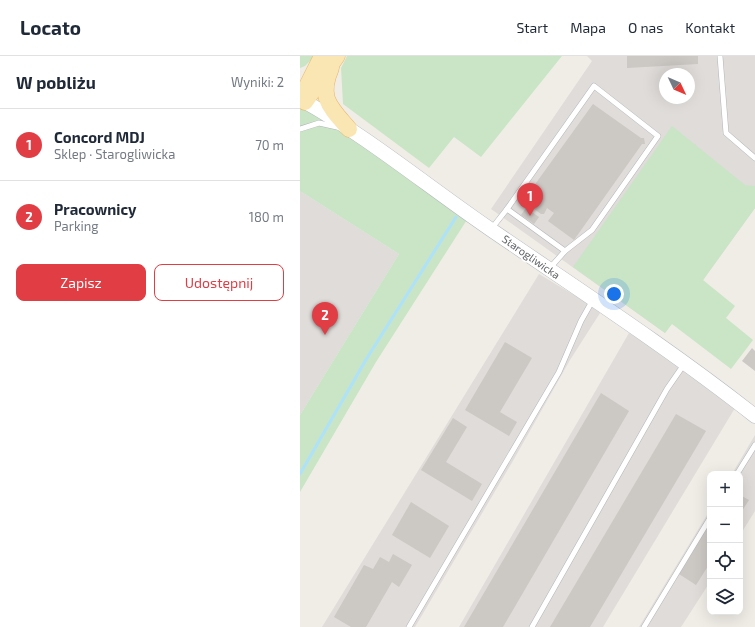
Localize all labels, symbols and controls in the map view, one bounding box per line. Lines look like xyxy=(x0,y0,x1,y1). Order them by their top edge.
text: Locato xyxy=(20,16,81,39)
text: Start xyxy=(516,19,548,36)
text: Mapa xyxy=(570,19,606,36)
text: O nas xyxy=(628,19,663,36)
text: Kontakt xyxy=(685,19,735,36)
north arrow xyxy=(659,68,695,104)
text: W pobliżu xyxy=(16,72,96,92)
text: Wyniki: 2 xyxy=(231,74,284,90)
text: Concord MDJ xyxy=(54,128,145,146)
text: 1 xyxy=(26,137,32,153)
text: 70 m xyxy=(255,137,284,153)
text: Sklep · Starogliwicka xyxy=(54,146,175,162)
pin: 1 xyxy=(517,183,543,216)
text: Pracownicy xyxy=(54,200,137,218)
text: 2 xyxy=(25,209,33,225)
text: 180 m xyxy=(249,209,284,225)
text: Parking xyxy=(54,218,99,234)
street label: Starogliwicka xyxy=(500,232,563,281)
button: Zapisz xyxy=(16,264,146,301)
button: Udostępnij xyxy=(154,264,284,301)
your location xyxy=(604,284,624,304)
pin: 2 xyxy=(312,302,338,335)
map controls xyxy=(707,471,743,615)
button: + xyxy=(707,471,743,507)
button: − xyxy=(707,507,743,543)
button: locate xyxy=(707,543,743,579)
button: layers xyxy=(707,579,743,615)

